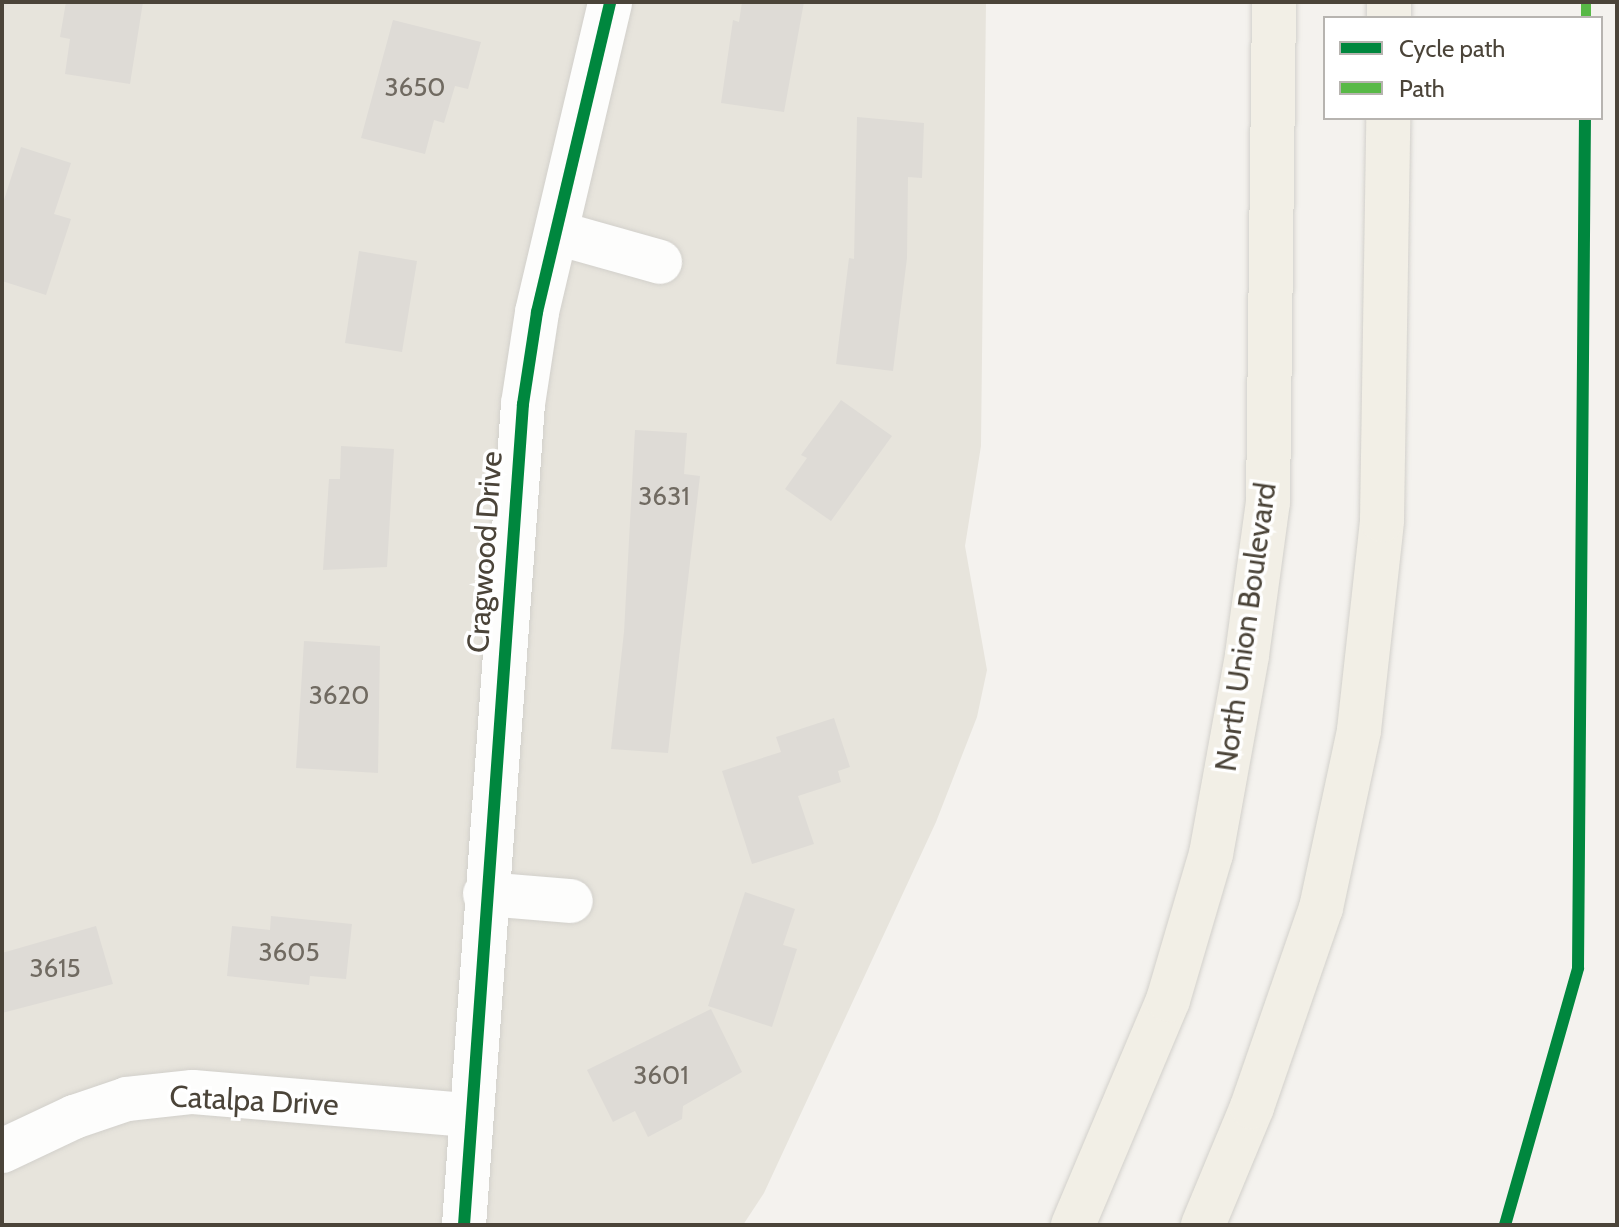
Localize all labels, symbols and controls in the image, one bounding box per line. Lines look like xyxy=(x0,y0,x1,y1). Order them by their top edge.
legend xyxy=(1323,16,1603,120)
text: Cycle path xyxy=(1399,34,1505,63)
house number: 3650 xyxy=(384,72,446,104)
text: Path xyxy=(1399,74,1445,103)
street label: Cragwood Drive xyxy=(460,450,510,654)
street label: North Union Boulevard xyxy=(1208,480,1284,774)
house number: 3631 xyxy=(638,481,690,513)
house number: 3620 xyxy=(309,680,369,712)
house number: 3605 xyxy=(258,937,320,969)
house number: 3615 xyxy=(29,953,81,985)
house number: 3601 xyxy=(633,1060,689,1092)
street label: Catalpa Drive xyxy=(169,1079,339,1123)

